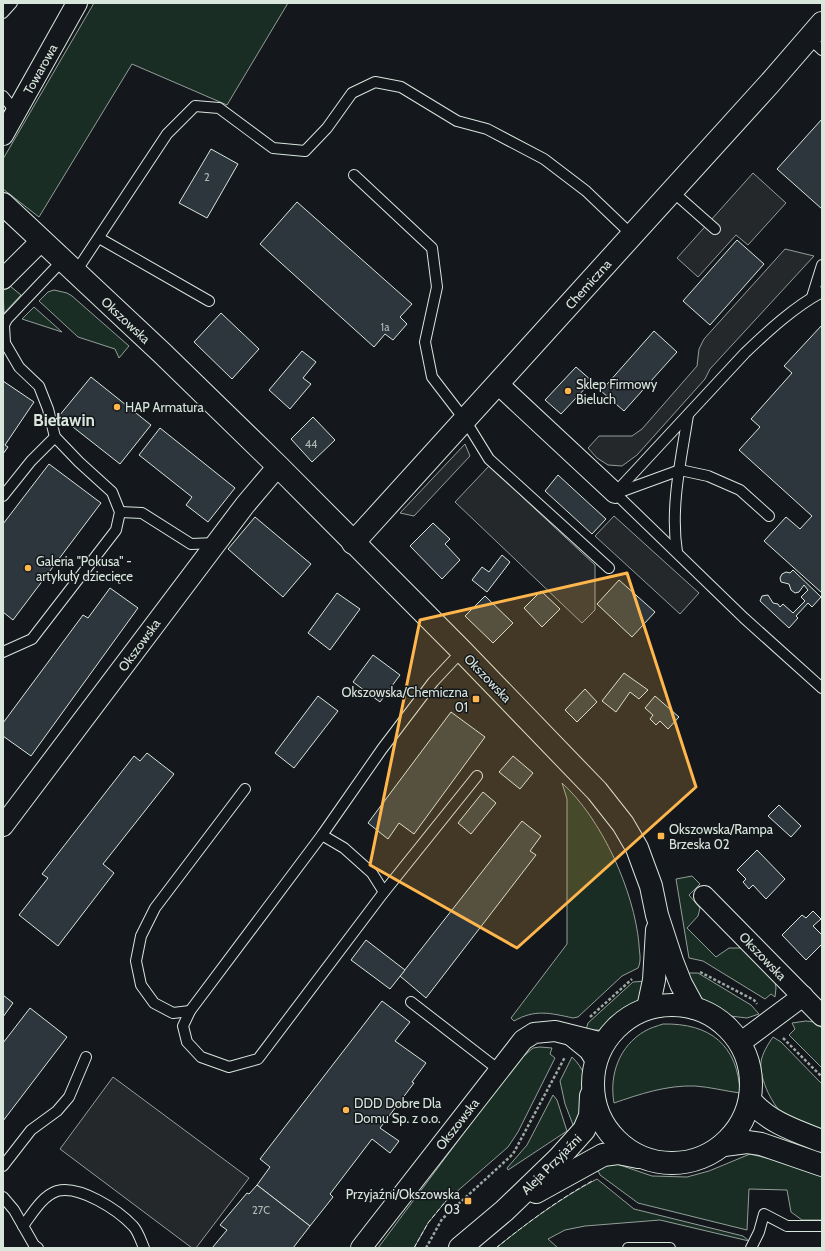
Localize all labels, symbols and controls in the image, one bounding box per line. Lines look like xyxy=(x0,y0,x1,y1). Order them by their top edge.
street label: Towarowa xyxy=(20,40,61,97)
house number: 2 xyxy=(204,170,210,184)
street label: Chemiczna xyxy=(562,255,615,312)
street label: Okszowska xyxy=(98,293,154,347)
house number: 1a xyxy=(381,320,390,334)
place label: Sklep Firmowy Bieluch xyxy=(576,376,658,407)
marker: Sklep Firmowy Bieluch xyxy=(563,386,573,396)
place label: HAP Armatura xyxy=(125,399,204,415)
marker: HAP Armatura xyxy=(112,402,122,412)
district label: Bieławin xyxy=(33,410,95,430)
house number: 44 xyxy=(305,437,318,451)
place label: Galeria "Pokusa" - artykuły dziecięce xyxy=(36,553,133,584)
marker: Galeria "Pokusa" - artykuły dziecięce xyxy=(23,563,33,573)
street label: Okszowska xyxy=(115,615,164,674)
street label: Okszowska xyxy=(461,650,515,706)
place label: Okszowska/Chemiczna 01 xyxy=(342,684,469,715)
marker: Okszowska/Chemiczna 01 xyxy=(471,694,481,704)
place label: Okszowska/Rampa Brzeska 02 xyxy=(669,821,774,852)
marker: Okszowska/Rampa Brzeska 02 xyxy=(656,831,666,841)
street label: Okszowska xyxy=(736,928,790,984)
street label: Okszowska xyxy=(432,1094,483,1153)
place label: DDD Dobre Dla Domu Sp. z o.o. xyxy=(354,1095,442,1126)
marker: DDD Dobre Dla Domu Sp. z o.o. xyxy=(341,1105,351,1115)
street label: Aleja Przyjaźni xyxy=(517,1130,585,1198)
place label: Przyjaźni/Okszowska 03 xyxy=(346,1186,461,1217)
marker: Przyjaźni/Okszowska 03 xyxy=(463,1196,473,1206)
house number: 27C xyxy=(252,1203,270,1217)

